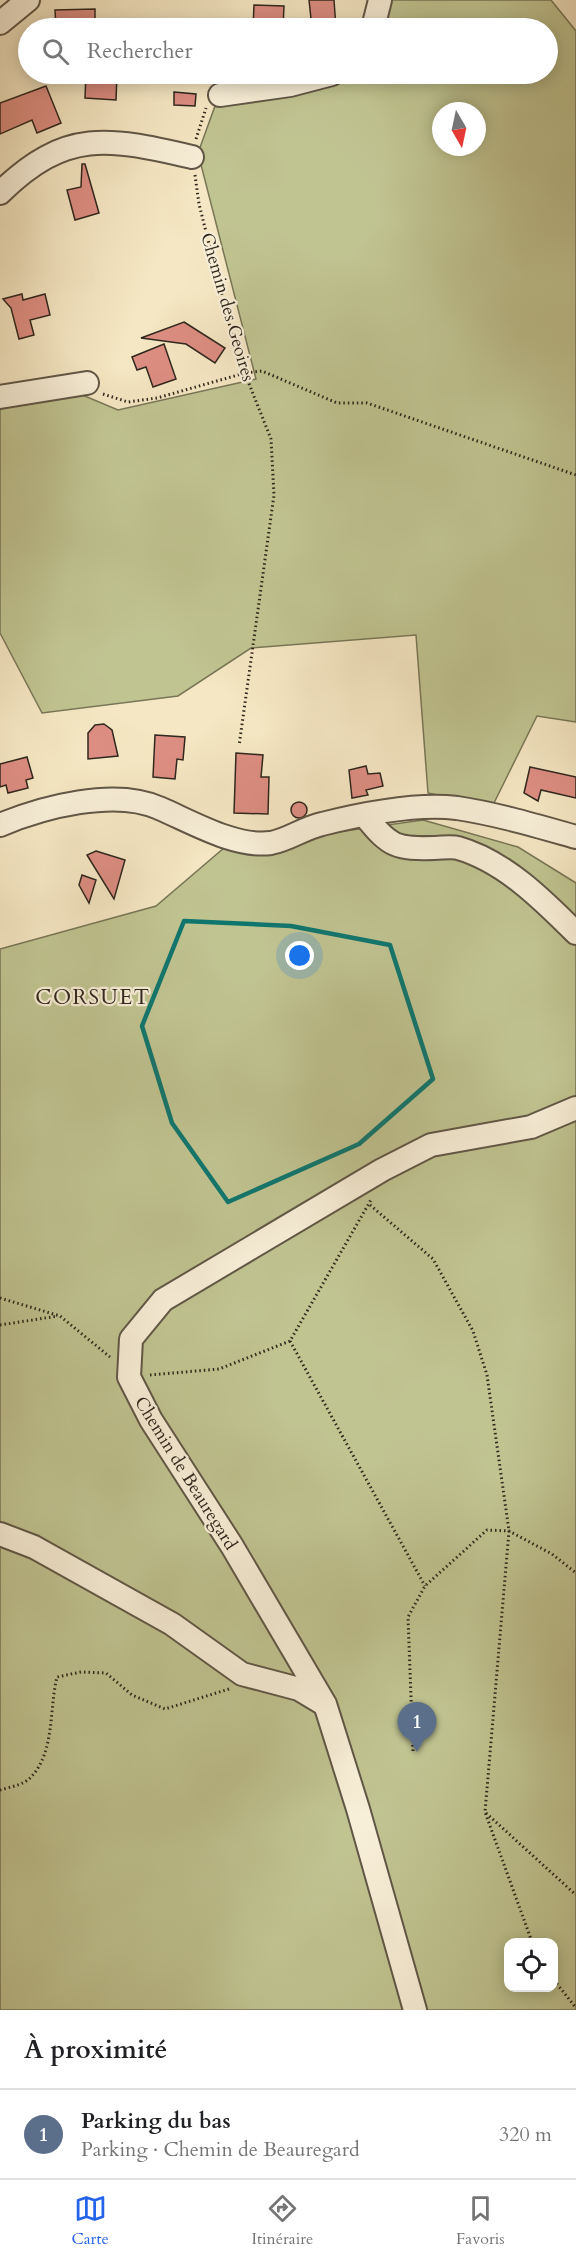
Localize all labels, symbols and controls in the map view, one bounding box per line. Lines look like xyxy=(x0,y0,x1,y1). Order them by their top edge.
search box xyxy=(18,18,558,84)
icon: search xyxy=(39,35,72,68)
text: Rechercher xyxy=(87,36,192,66)
north arrow xyxy=(432,102,486,156)
street label: Chemin des Geoires xyxy=(194,230,261,384)
your location xyxy=(285,941,314,970)
district label: CORSUET xyxy=(35,983,151,1012)
street label: Chemin de Beauregard xyxy=(128,1392,243,1555)
pin: 1 xyxy=(398,1702,436,1752)
map controls xyxy=(504,1938,558,1992)
button: locate xyxy=(504,1938,558,1992)
text: À proximité xyxy=(24,2032,167,2067)
text: Parking du bas xyxy=(81,2106,231,2136)
text: 1 xyxy=(38,2121,49,2148)
text: 320 m xyxy=(499,2121,552,2148)
text: Parking · Chemin de Beauregard xyxy=(81,2136,360,2163)
tab: Carte xyxy=(71,2192,109,2250)
tab: Itinéraire xyxy=(252,2192,313,2250)
tab: Favoris xyxy=(456,2192,505,2250)

